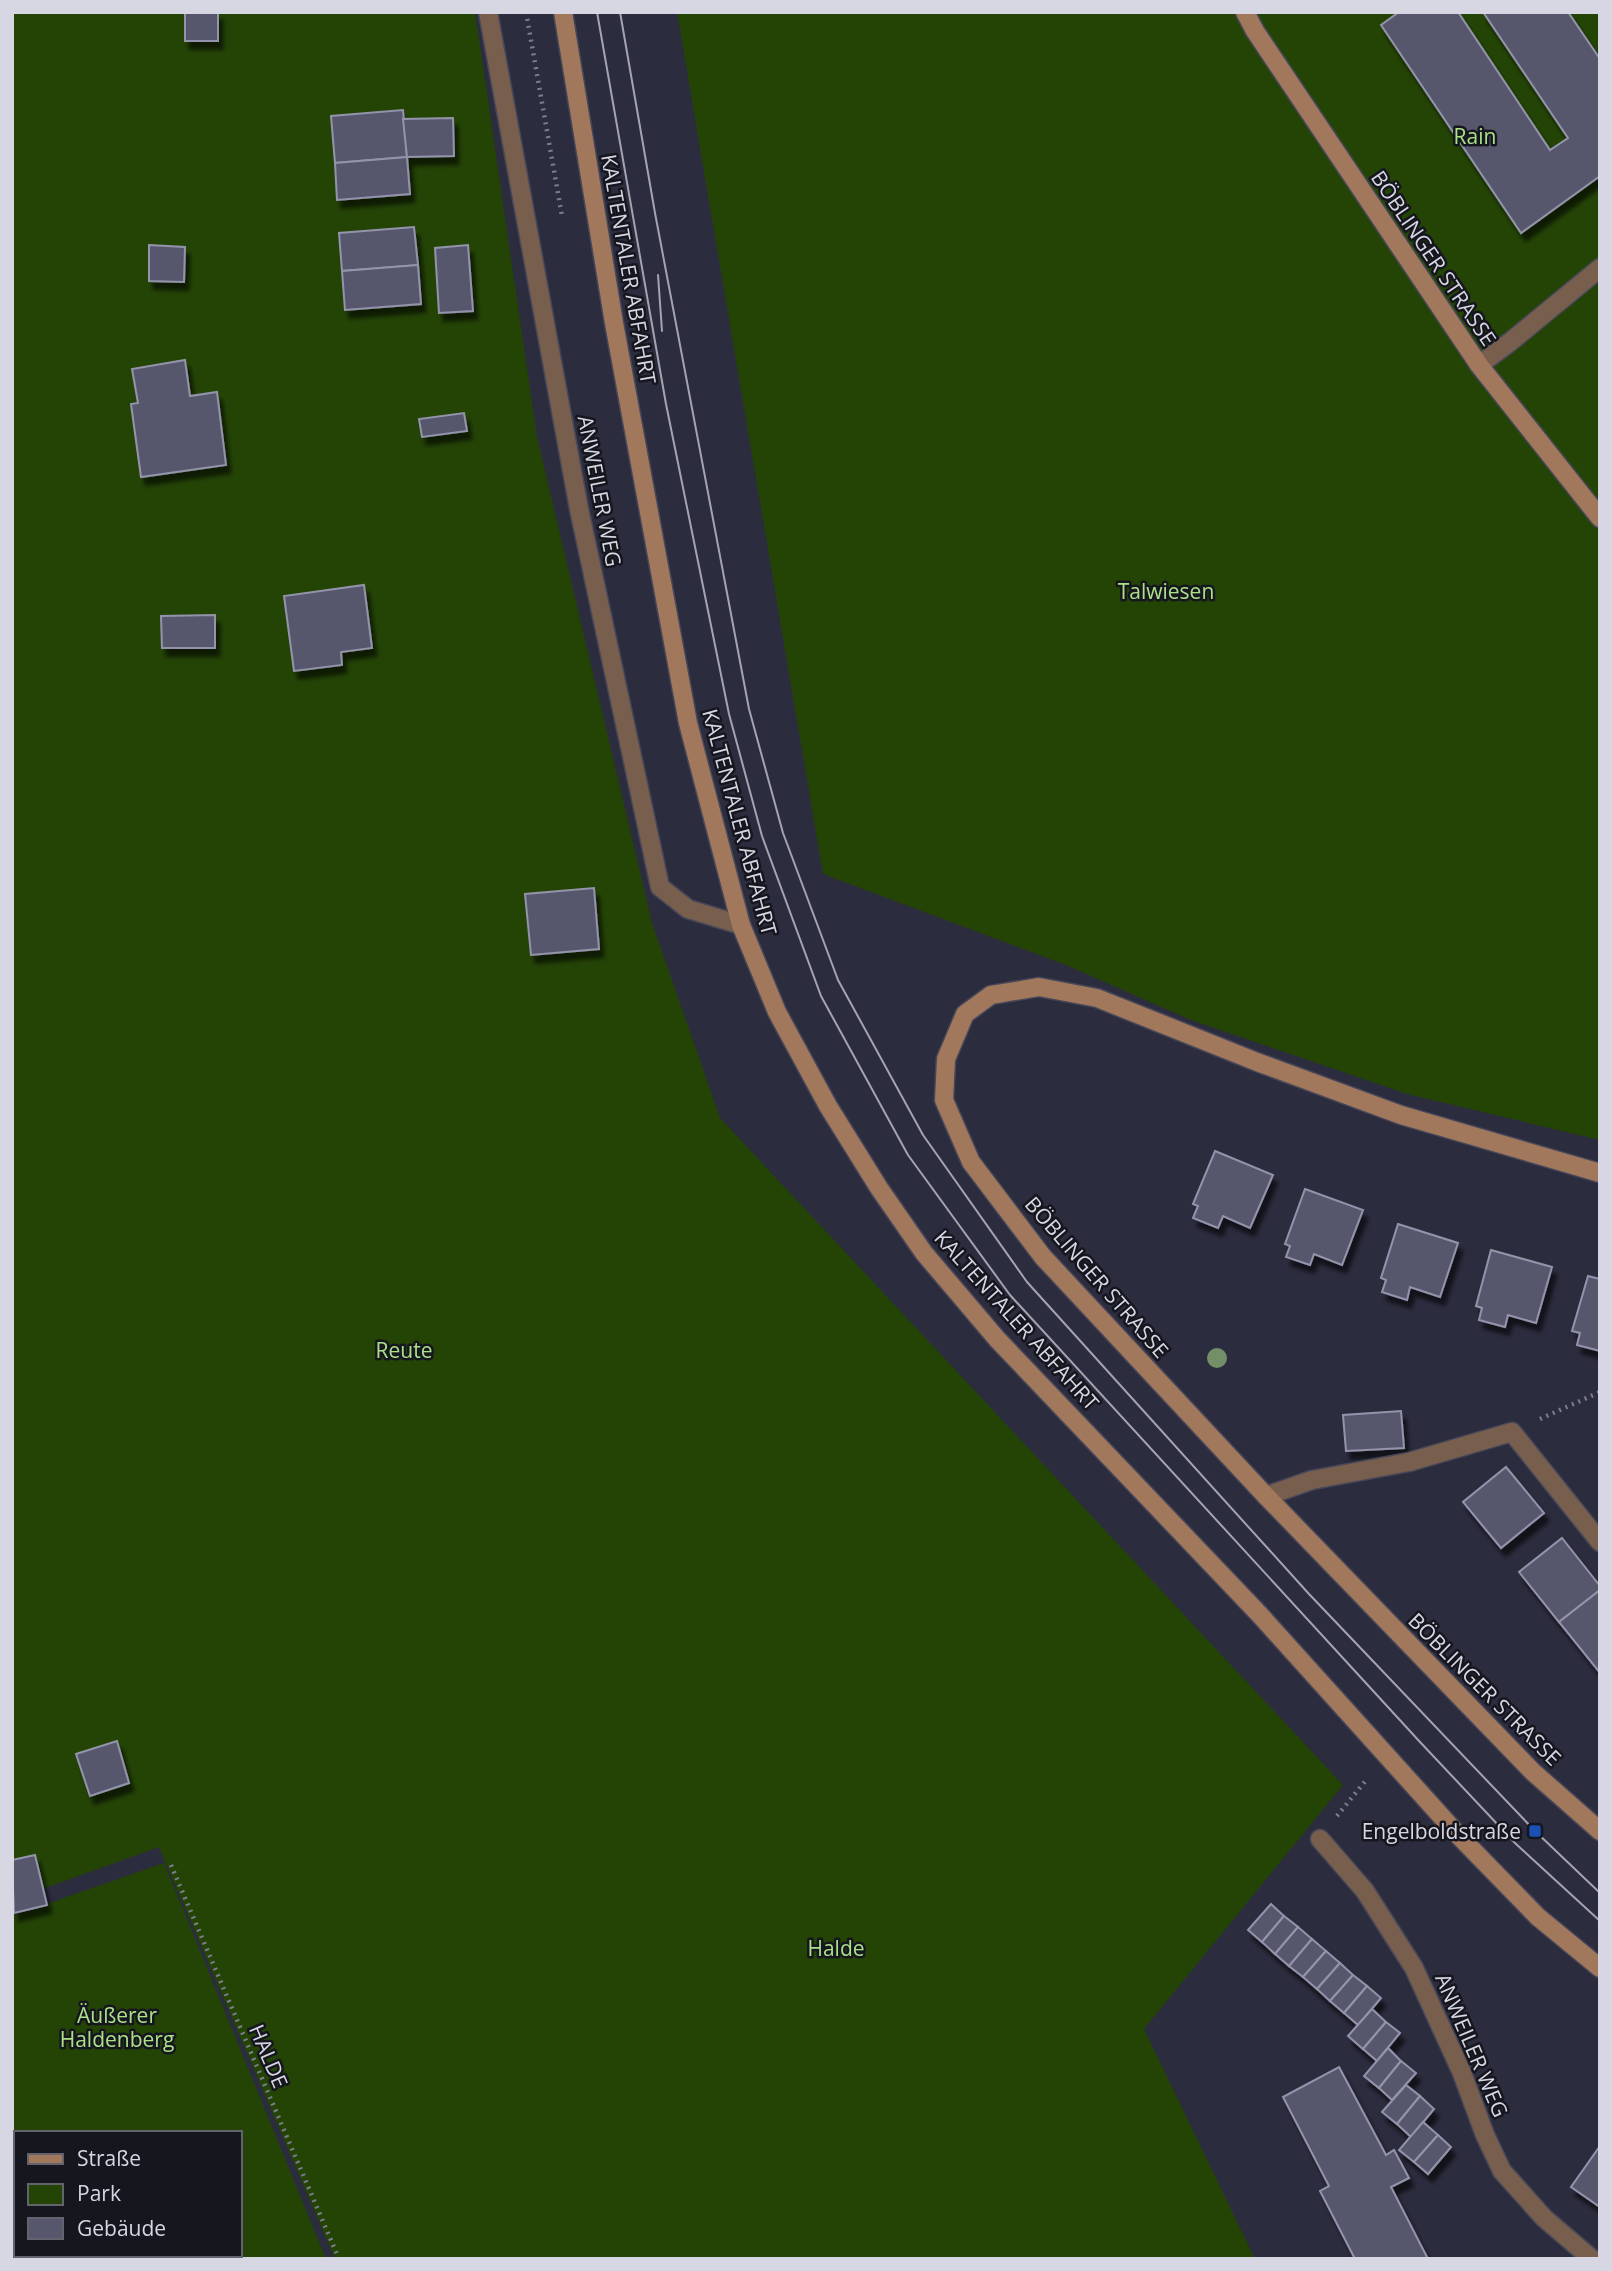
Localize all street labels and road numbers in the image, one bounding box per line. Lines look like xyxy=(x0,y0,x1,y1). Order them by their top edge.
street label: KALTENTALER ABFAHRT xyxy=(595,152,663,387)
street label: BÖBLINGER STRASSE xyxy=(1365,165,1503,351)
street label: ANWEILER WEG xyxy=(572,413,628,569)
street label: KALTENTALER ABFAHRT xyxy=(696,706,784,939)
street label: BÖBLINGER STRASSE xyxy=(1019,1190,1175,1364)
street label: KALTENTALER ABFAHRT xyxy=(929,1224,1106,1416)
street label: BÖBLINGER STRASSE xyxy=(1402,1606,1568,1772)
street label: ANWEILER WEG xyxy=(1429,1969,1515,2121)
street label: HALDE xyxy=(243,2020,295,2092)

